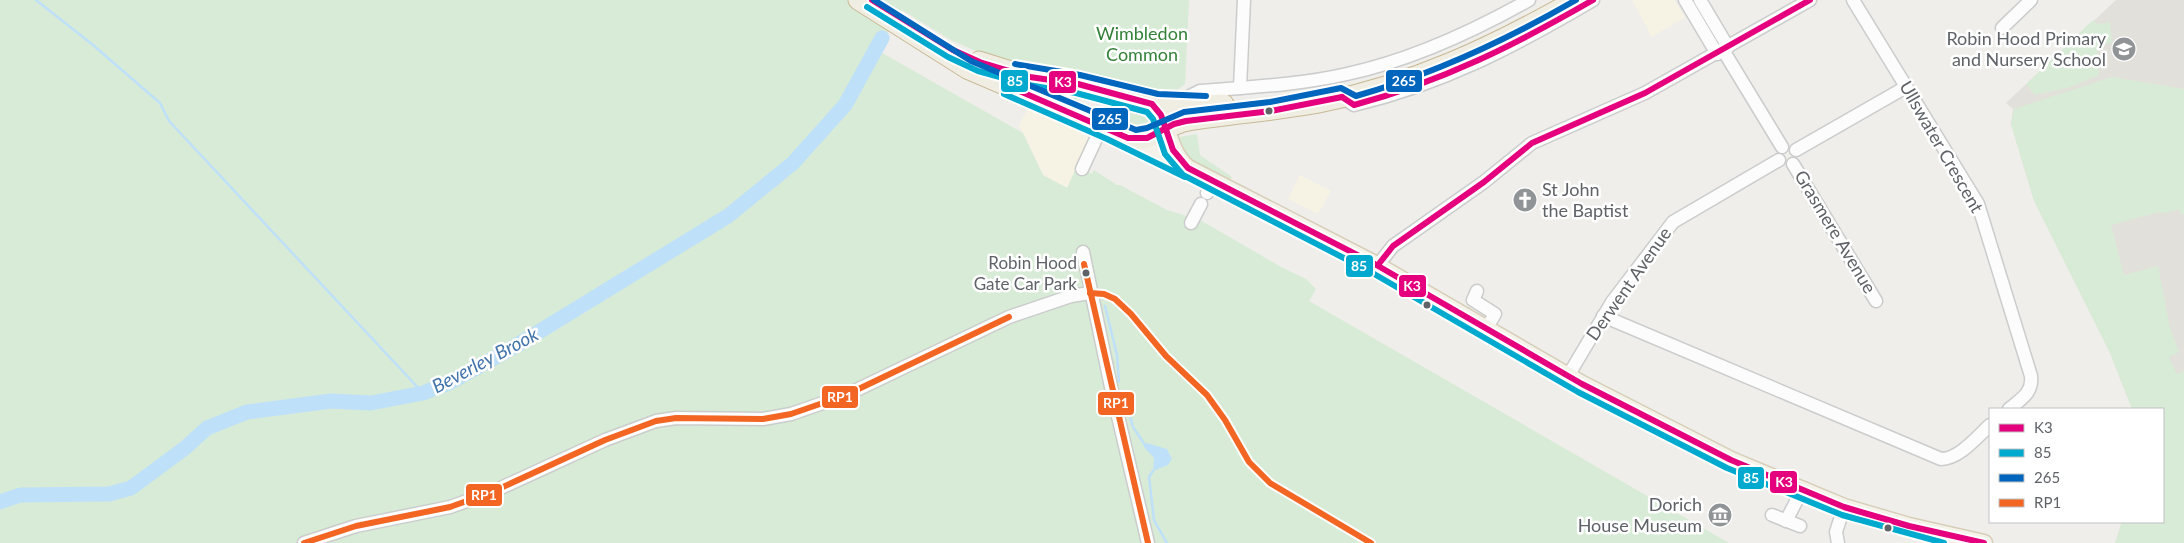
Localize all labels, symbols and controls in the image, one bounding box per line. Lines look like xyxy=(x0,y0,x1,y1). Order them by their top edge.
park label: Wimbledon Common xyxy=(1096,22,1188,65)
place label: Robin Hood Primary and Nursery School xyxy=(1946,27,2107,70)
school or university icon: Robin Hood Primary and Nursery School xyxy=(2111,36,2137,62)
line badge: 85 xyxy=(1000,69,1029,93)
line badge: 265 xyxy=(1385,69,1423,93)
line badge: K3 xyxy=(1048,70,1077,94)
text: 85 xyxy=(1007,72,1023,89)
text: 265 xyxy=(1392,72,1416,89)
text: K3 xyxy=(1054,73,1072,90)
street label: Ullswater Crescent xyxy=(1895,77,1989,217)
unlabelled marker xyxy=(1264,106,1274,116)
line badge: 265 xyxy=(1091,107,1129,131)
text: 265 xyxy=(1098,110,1122,127)
street label: Grasmere Avenue xyxy=(1790,166,1881,297)
place label: St John the Baptist xyxy=(1542,178,1629,221)
church icon: St John the Baptist xyxy=(1512,187,1538,213)
street label: Derwent Avenue xyxy=(1581,223,1675,344)
place label: Robin Hood Gate Car Park xyxy=(974,252,1077,294)
line badge: 85 xyxy=(1345,254,1374,278)
text: 85 xyxy=(1351,257,1367,274)
marker: Robin Hood Gate Car Park xyxy=(1081,268,1091,278)
line badge: K3 xyxy=(1398,274,1427,298)
text: K3 xyxy=(1403,277,1421,294)
unlabelled marker xyxy=(1422,300,1432,310)
water label: Beverley Brook xyxy=(428,321,543,397)
line badge: RP1 xyxy=(821,385,859,409)
text: RP1 xyxy=(827,388,853,405)
line badge: RP1 xyxy=(1097,391,1135,416)
text: RP1 xyxy=(1103,394,1129,411)
legend xyxy=(1989,408,2164,523)
text: K3 xyxy=(2034,418,2053,436)
text: 85 xyxy=(2034,443,2051,461)
line badge: 85 xyxy=(1737,466,1765,490)
text: 265 xyxy=(2034,468,2060,486)
text: 85 xyxy=(1743,469,1759,486)
line badge: K3 xyxy=(1769,470,1798,494)
text: K3 xyxy=(1775,473,1793,490)
line badge: RP1 xyxy=(465,483,503,507)
text: RP1 xyxy=(471,486,497,503)
place label: Dorich House Museum xyxy=(1578,493,1702,536)
text: RP1 xyxy=(2034,493,2061,511)
museum icon: Dorich House Museum xyxy=(1707,502,1733,528)
unlabelled marker xyxy=(1883,523,1893,533)

